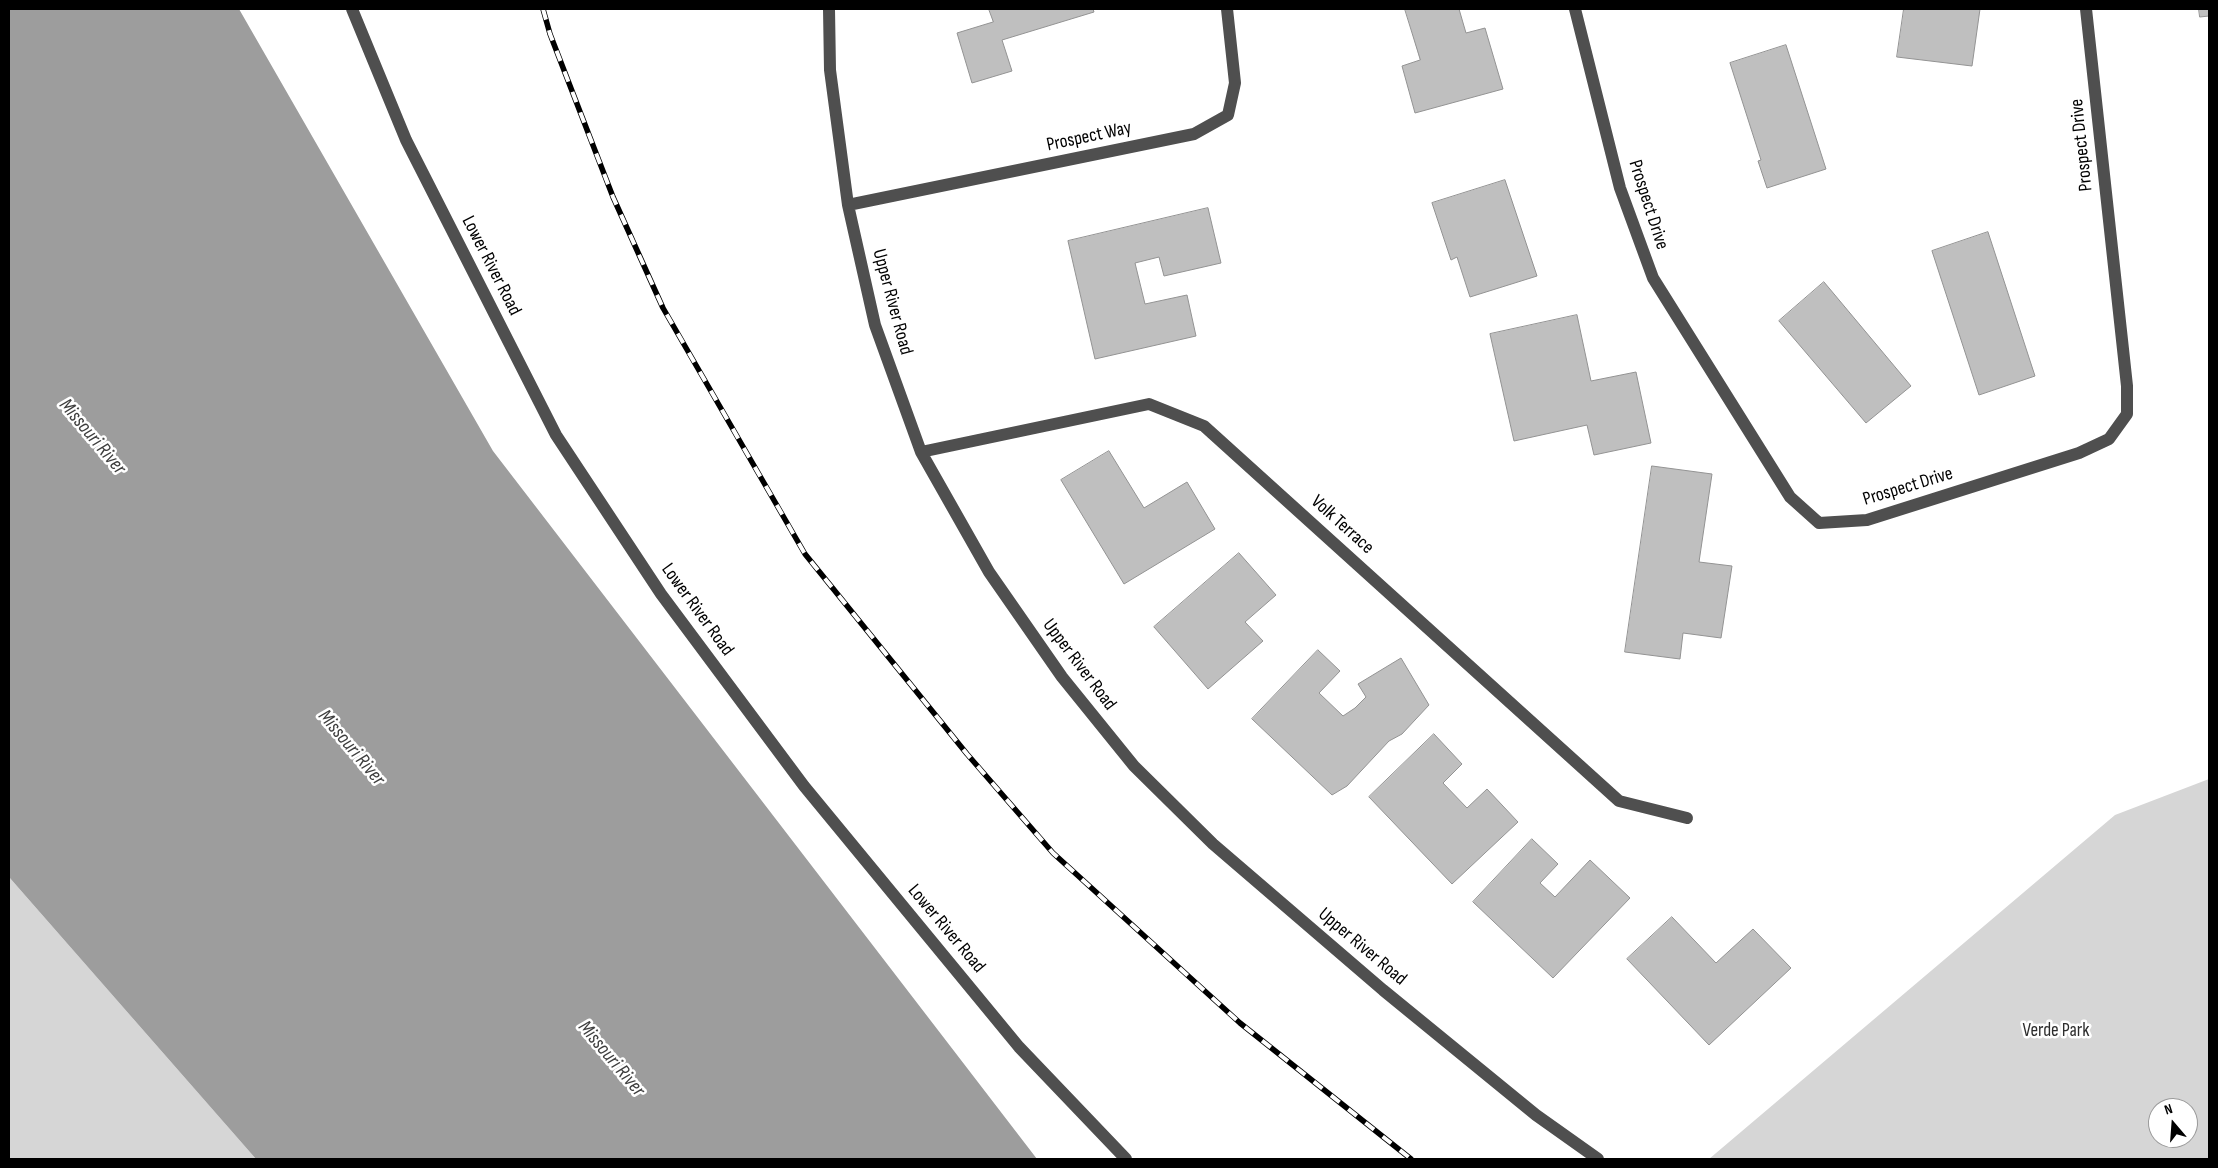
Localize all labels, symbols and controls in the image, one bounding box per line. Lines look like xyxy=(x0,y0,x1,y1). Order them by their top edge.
street label: Prospect Drive xyxy=(2066,98,2098,192)
street label: Prospect Way xyxy=(1045,117,1133,157)
street label: Prospect Drive xyxy=(1623,157,1673,253)
street label: Lower River Road xyxy=(456,212,526,320)
street label: Upper River Road xyxy=(867,247,917,357)
water label: Missouri River xyxy=(53,394,131,480)
street label: Prospect Drive xyxy=(1860,463,1956,511)
street label: Volk Terrace xyxy=(1306,491,1378,559)
street label: Lower River Road xyxy=(656,559,738,661)
street label: Upper River Road xyxy=(1037,615,1121,715)
water label: Missouri River xyxy=(312,705,390,791)
street label: Lower River Road xyxy=(902,880,990,978)
street label: Upper River Road xyxy=(1313,903,1411,991)
water label: Missouri River xyxy=(572,1016,650,1102)
park label: Verde Park xyxy=(2022,1020,2090,1042)
north arrow xyxy=(2148,1098,2198,1148)
text: N xyxy=(2162,1100,2175,1118)

